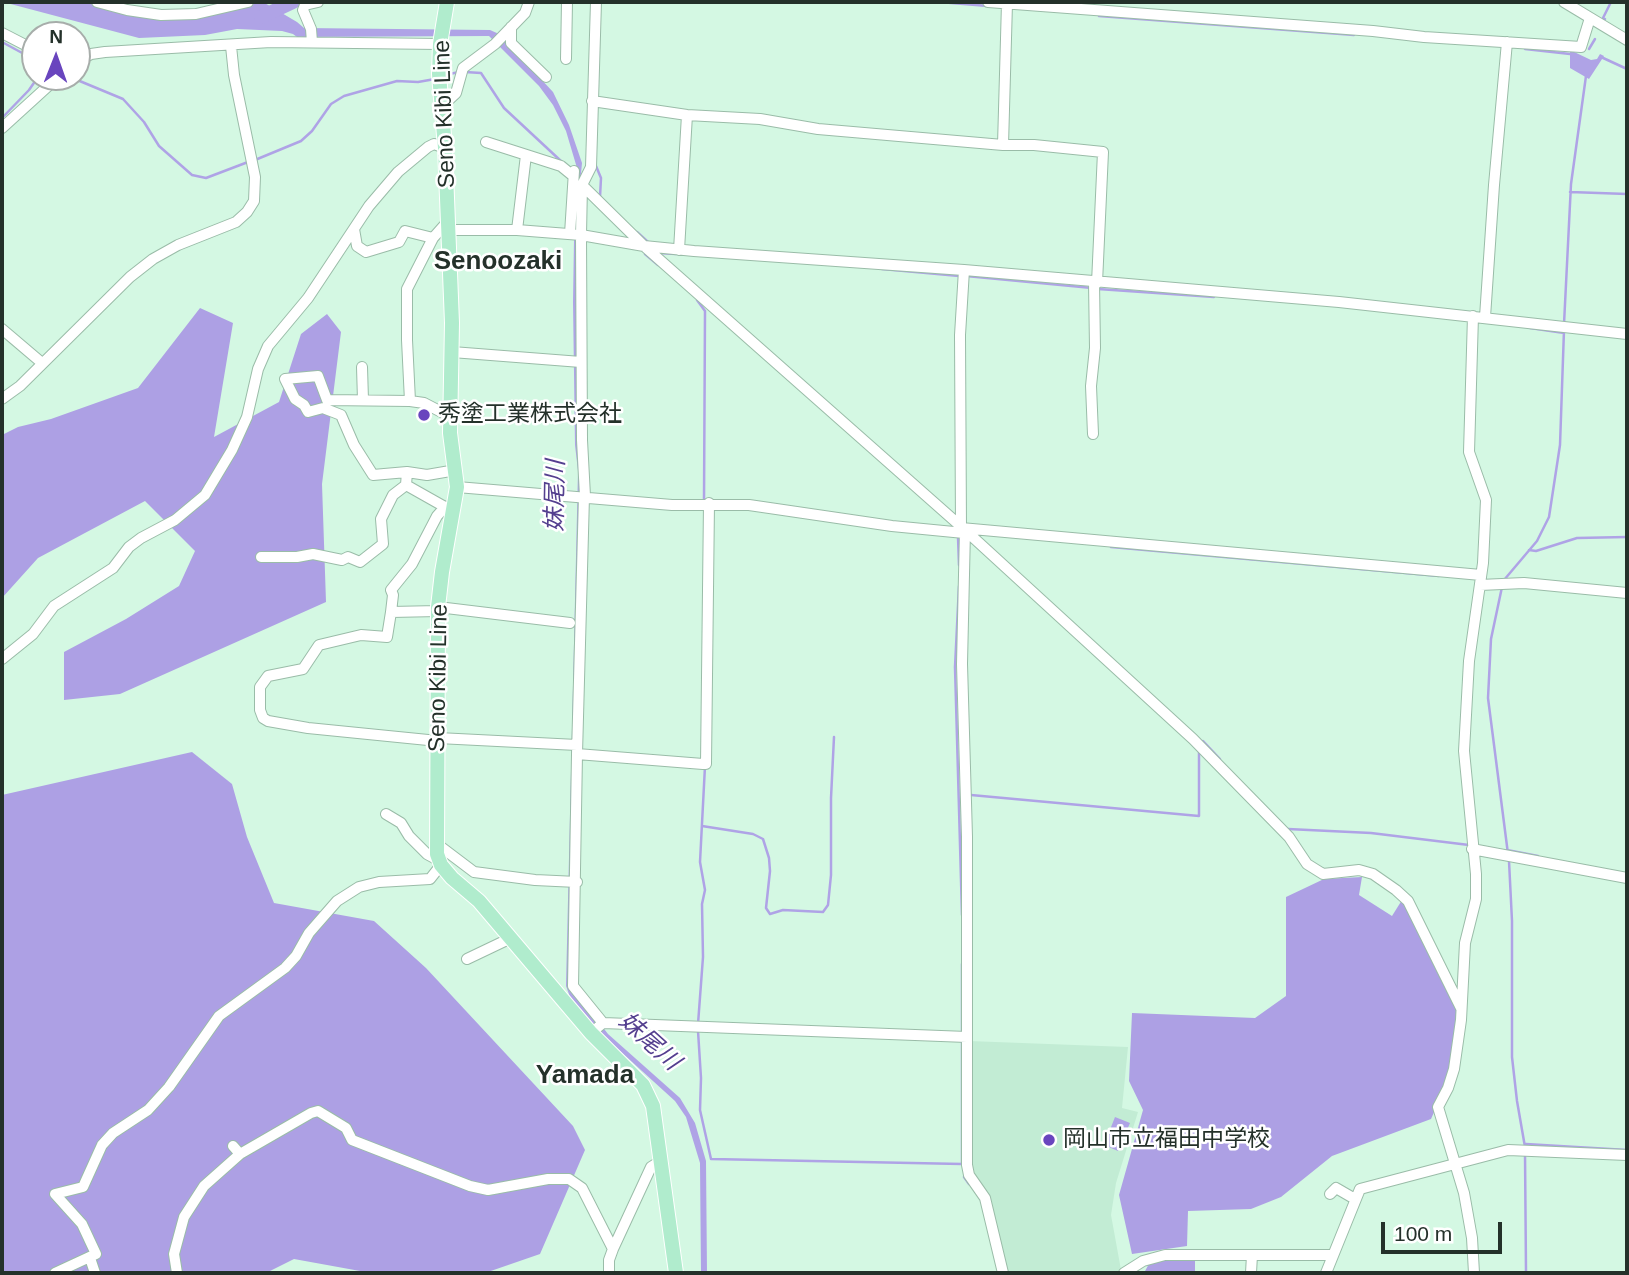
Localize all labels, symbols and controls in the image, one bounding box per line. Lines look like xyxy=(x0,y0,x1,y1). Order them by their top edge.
north arrow xyxy=(21,21,91,91)
text: N xyxy=(49,26,63,47)
street label: Seno Kibi Line xyxy=(429,39,461,189)
district label: Senoozaki xyxy=(434,246,562,278)
place label: 秀塗工業株式会社 xyxy=(438,401,622,429)
marker: 秀塗工業株式会社 xyxy=(416,407,432,423)
water label: 妹尾川 xyxy=(541,460,571,532)
street label: Seno Kibi Line xyxy=(424,604,454,752)
water label: 妹尾川 xyxy=(613,1007,685,1077)
district label: Yamada xyxy=(536,1060,634,1092)
place label: 岡山市立福田中学校 xyxy=(1063,1126,1270,1154)
marker: 岡山市立福田中学校 xyxy=(1041,1132,1057,1148)
scale bar xyxy=(1384,1208,1505,1252)
text: 100 m xyxy=(1394,1222,1452,1245)

